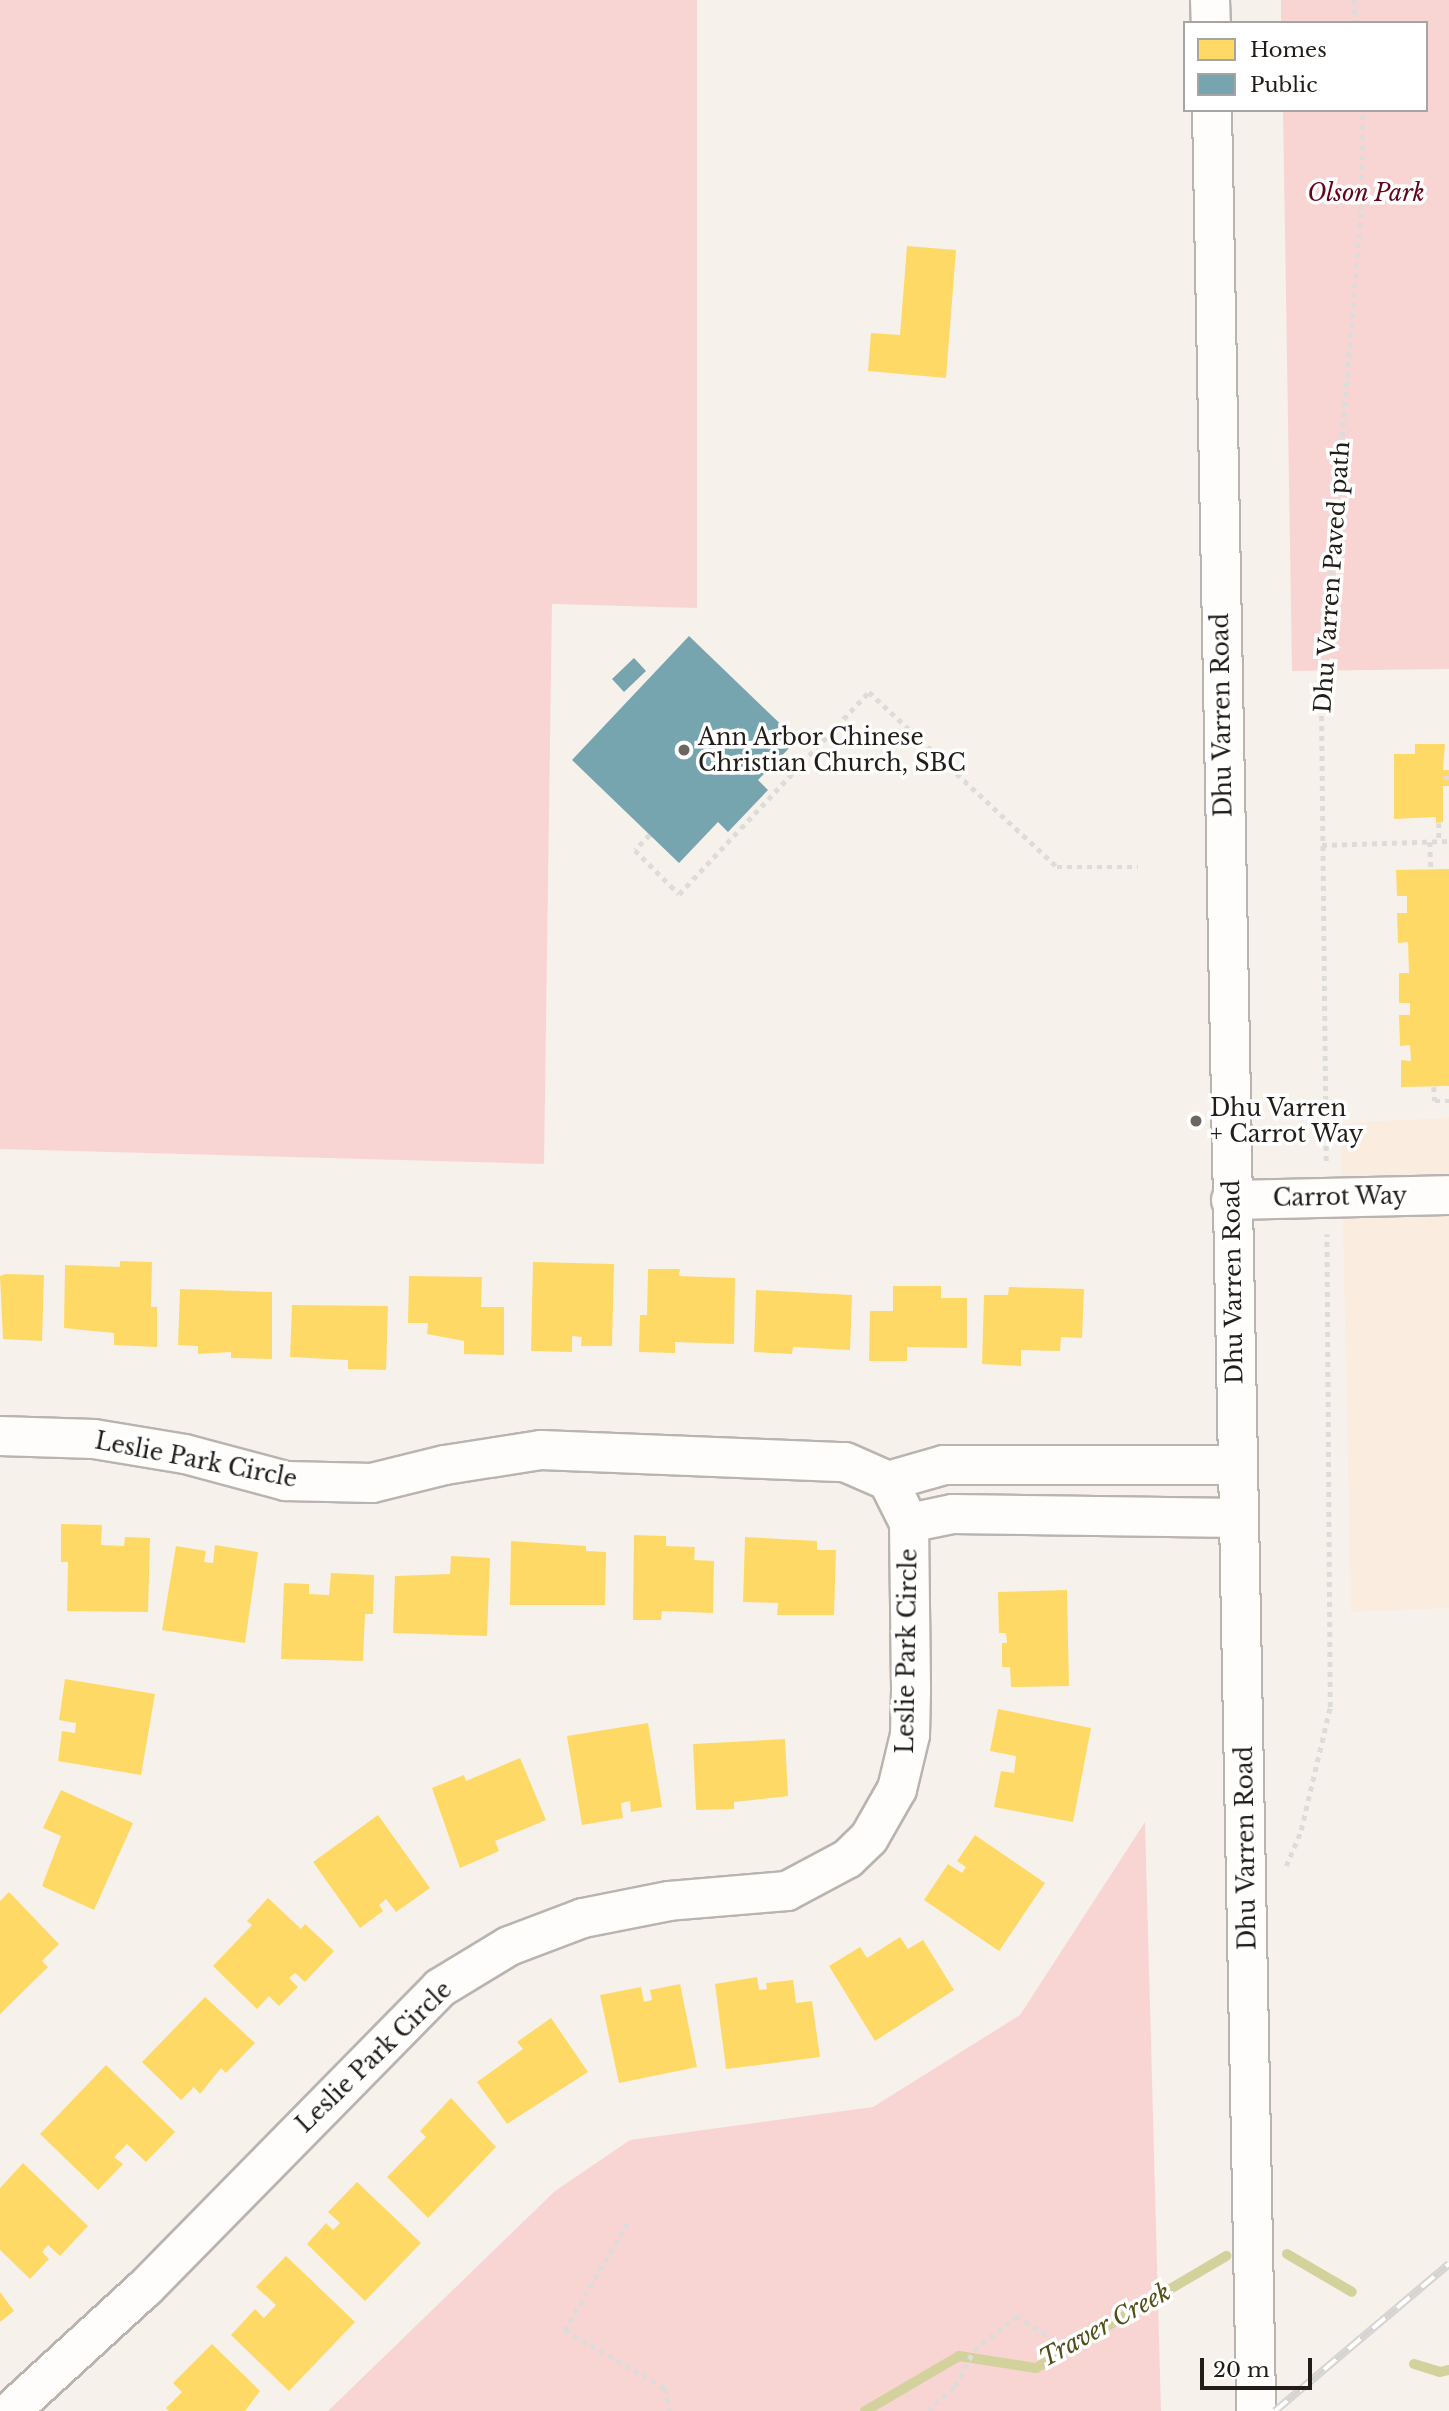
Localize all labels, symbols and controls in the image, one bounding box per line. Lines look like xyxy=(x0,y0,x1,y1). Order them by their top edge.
legend xyxy=(1183,21,1428,112)
text: Homes xyxy=(1250,37,1327,63)
text: Public xyxy=(1250,72,1317,98)
park label: Olson Park xyxy=(1307,179,1425,207)
street label: Dhu Varren Paved path xyxy=(1309,440,1355,714)
street label: Dhu Varren Road xyxy=(1206,612,1238,818)
place label: Ann Arbor Chinese Christian Church, SBC xyxy=(698,723,966,777)
marker: Ann Arbor Chinese Christian Church, SBC xyxy=(676,742,692,758)
place label: Dhu Varren + Carrot Way xyxy=(1210,1094,1364,1148)
marker: Dhu Varren + Carrot Way xyxy=(1188,1113,1204,1129)
street label: Dhu Varren Road xyxy=(1217,1179,1249,1385)
street label: Carrot Way xyxy=(1272,1182,1408,1212)
street label: Leslie Park Circle xyxy=(93,1427,299,1493)
street label: Leslie Park Circle xyxy=(891,1548,923,1754)
street label: Dhu Varren Road xyxy=(1230,1745,1262,1951)
street label: Leslie Park Circle xyxy=(291,1976,457,2138)
water label: Traver Creek xyxy=(1034,2277,1176,2373)
scale bar xyxy=(1204,2344,1316,2388)
text: 20 m xyxy=(1213,2357,1270,2383)

